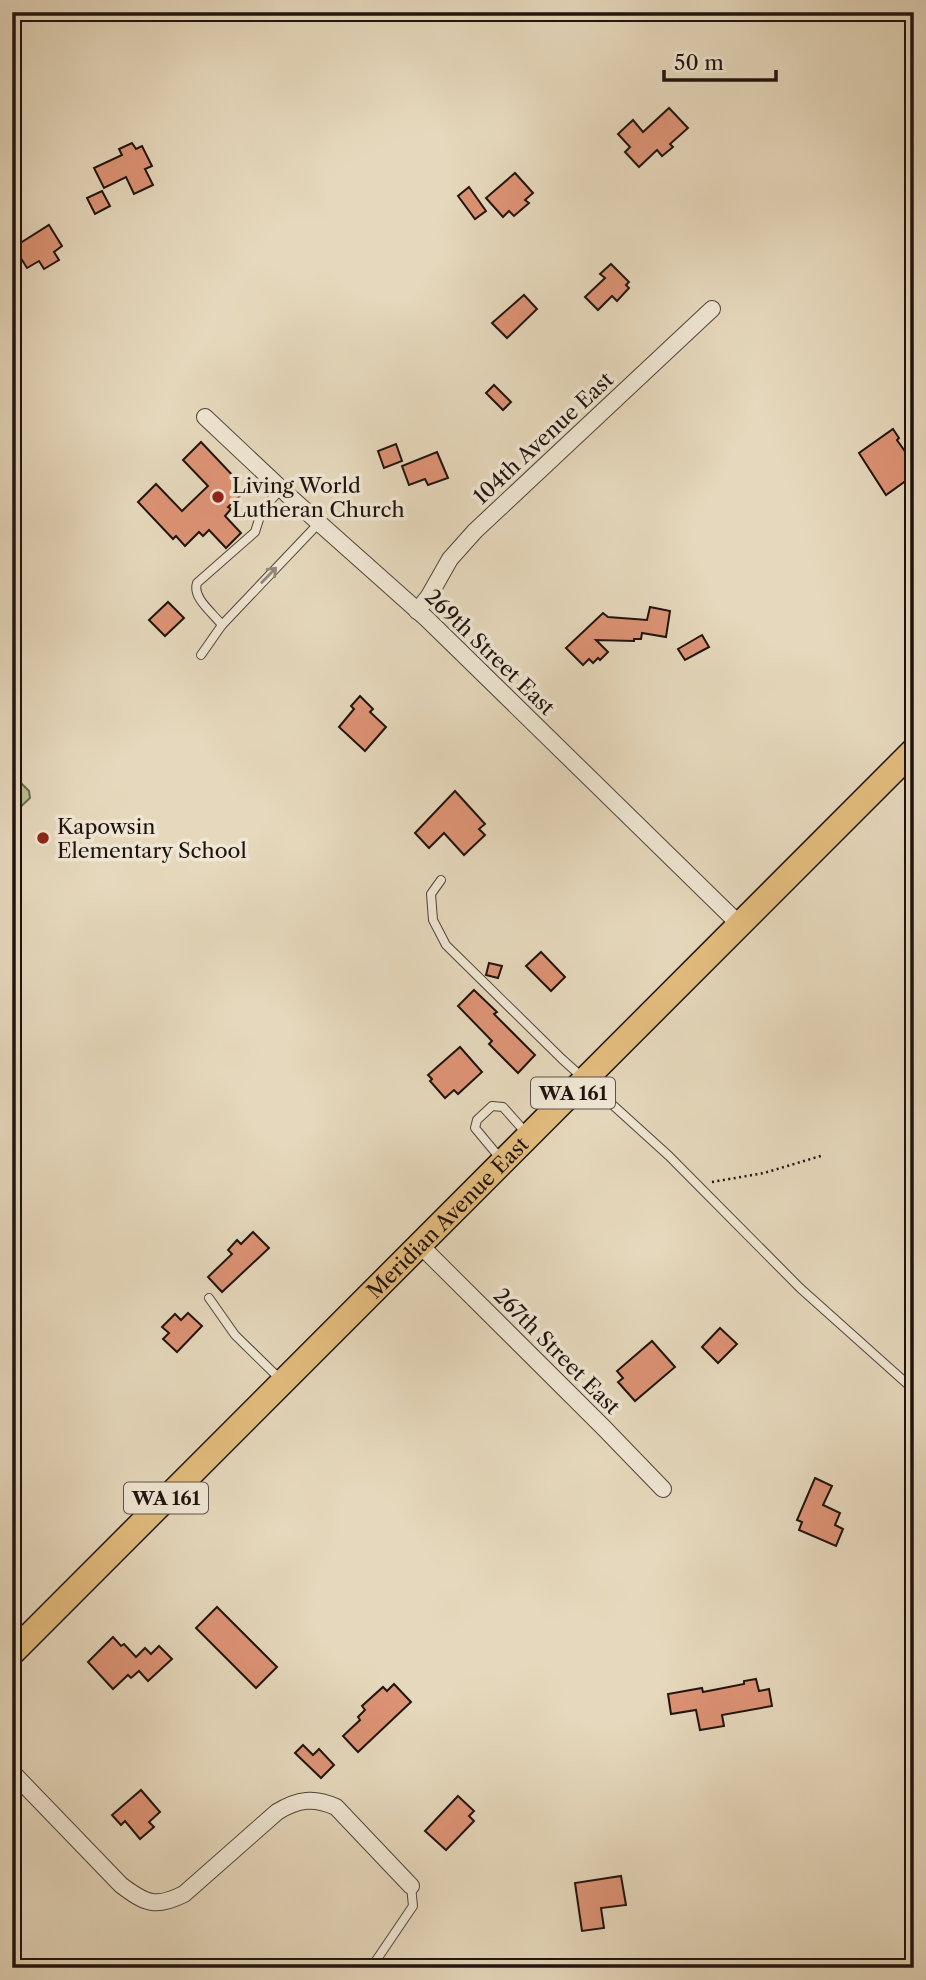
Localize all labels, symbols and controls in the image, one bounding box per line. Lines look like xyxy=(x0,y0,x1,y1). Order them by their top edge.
scale bar xyxy=(664,38,776,82)
text: 50 m xyxy=(674,50,724,75)
street label: 104th Avenue East xyxy=(468,366,618,509)
place label: Living World Lutheran Church xyxy=(232,473,405,522)
marker: Living World Lutheran Church xyxy=(210,489,226,505)
one-way arrow xyxy=(261,567,278,584)
street label: 269th Street East xyxy=(420,584,560,720)
place label: Kapowsin Elementary School xyxy=(57,814,247,863)
marker: Kapowsin Elementary School xyxy=(35,830,51,846)
road number: WA 161 xyxy=(531,1078,615,1108)
street label: Meridian Avenue East xyxy=(361,1131,534,1303)
street label: 267th Street East xyxy=(489,1283,626,1420)
road number: WA 161 xyxy=(124,1482,208,1514)

